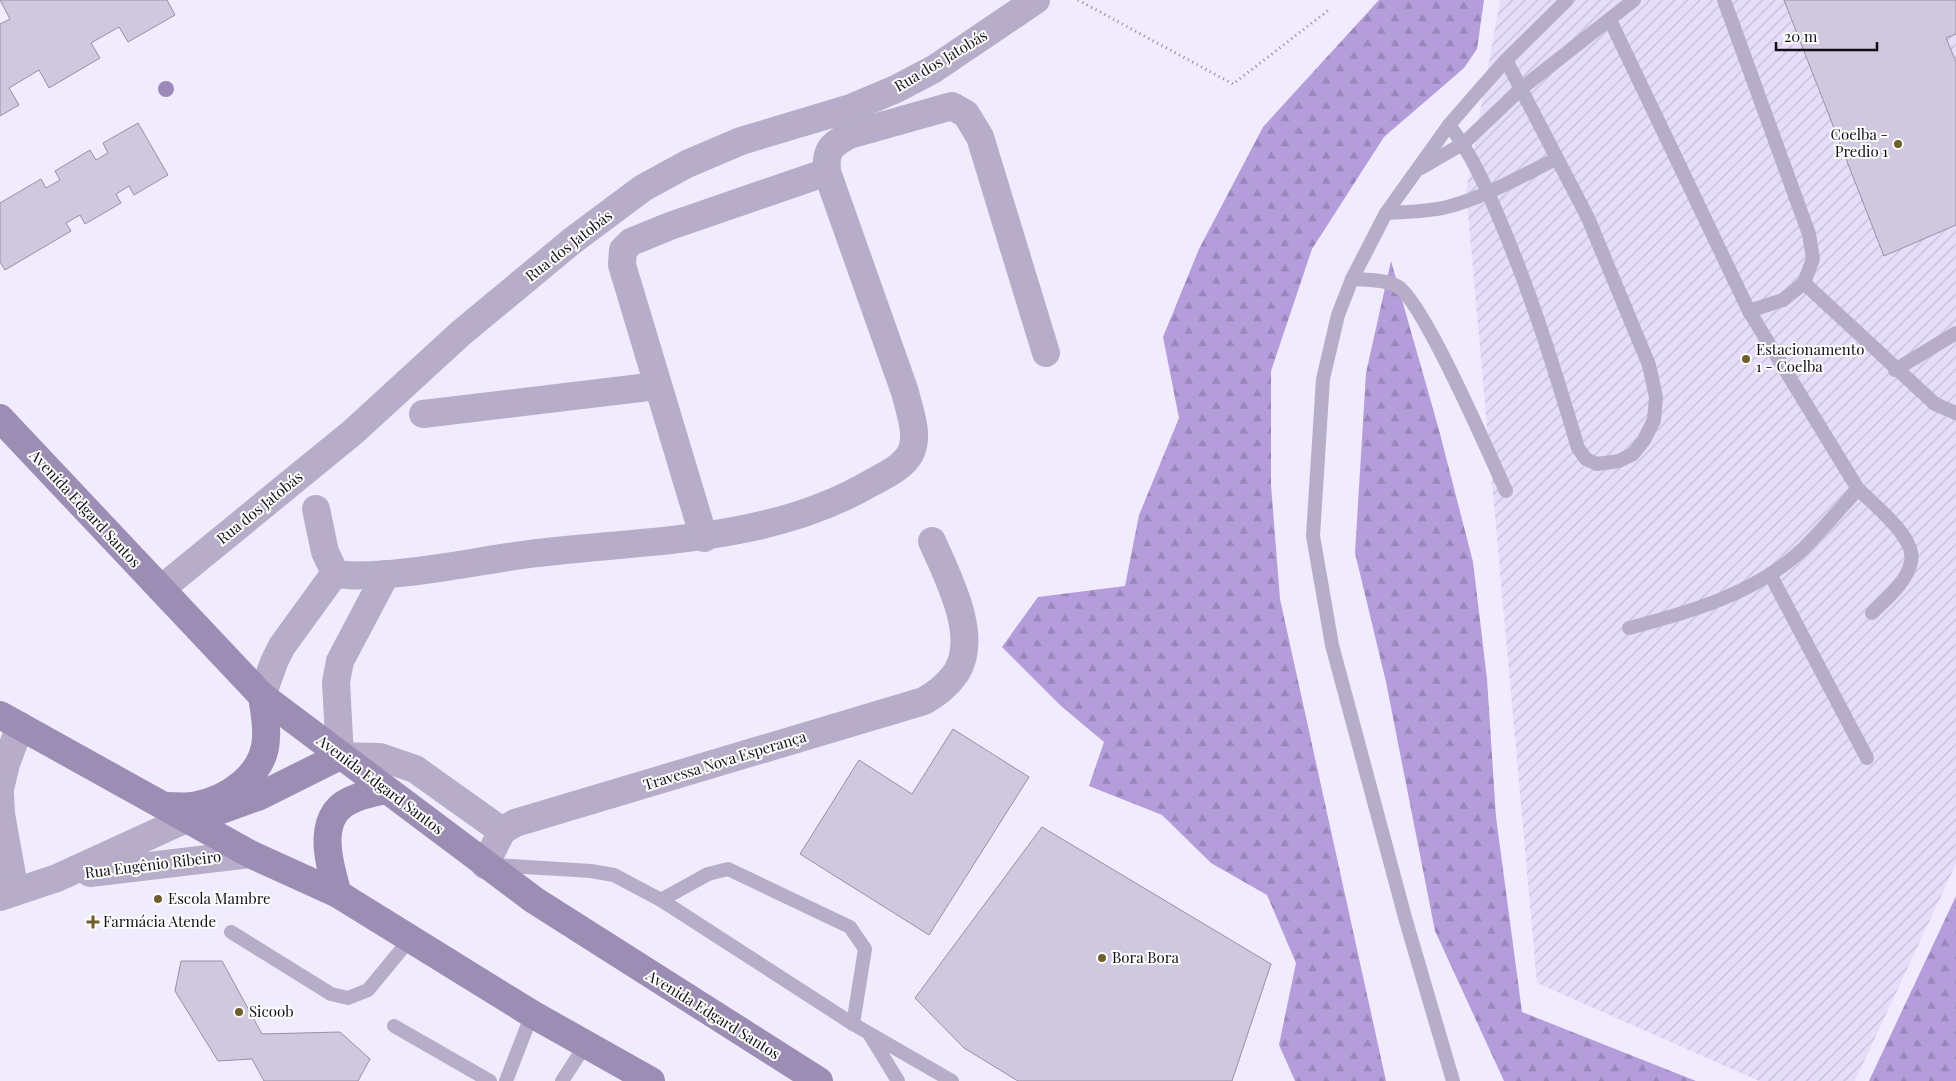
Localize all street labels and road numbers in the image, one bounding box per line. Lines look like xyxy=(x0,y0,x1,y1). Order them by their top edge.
street label: Rua dos Jatobás xyxy=(890,25,991,96)
street label: Rua dos Jatobás xyxy=(521,205,616,285)
street label: Avenida Edgard Santos xyxy=(25,444,146,571)
street label: Rua dos Jatobás xyxy=(212,466,306,548)
street label: Travessa Nova Esperança xyxy=(641,726,809,794)
street label: Avenida Edgard Santos xyxy=(312,729,448,839)
street label: Rua Eugênio Ribeiro xyxy=(84,846,222,882)
street label: Avenida Edgard Santos xyxy=(642,964,784,1063)

